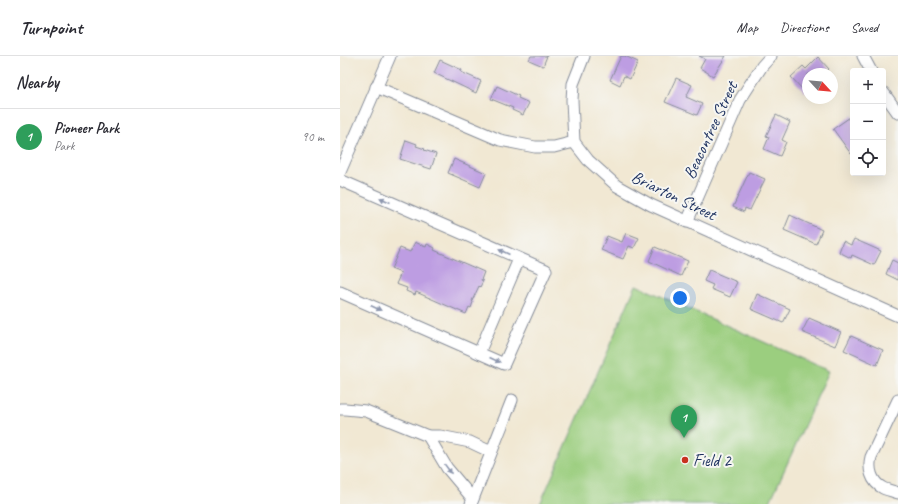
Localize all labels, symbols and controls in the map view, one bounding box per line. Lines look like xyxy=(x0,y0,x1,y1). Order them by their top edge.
text: Turnpoint xyxy=(20,16,82,40)
text: Map xyxy=(737,19,758,36)
text: Directions xyxy=(780,19,829,36)
text: Saved xyxy=(851,19,878,36)
north arrow xyxy=(802,68,838,104)
map controls xyxy=(850,68,886,176)
button: + xyxy=(850,68,886,104)
text: Nearby xyxy=(16,72,59,93)
street label: Beacontree Street xyxy=(679,76,743,182)
button: − xyxy=(850,104,886,140)
text: Pioneer Park xyxy=(54,119,119,138)
text: 1 xyxy=(26,129,32,145)
text: 90 m xyxy=(302,129,324,145)
text: Park xyxy=(54,138,75,154)
button: locate xyxy=(850,140,886,176)
street label: Briarton Street xyxy=(628,166,722,226)
one-way arrow xyxy=(379,197,390,203)
one-way arrow xyxy=(498,249,509,255)
your location xyxy=(670,288,690,308)
one-way arrow xyxy=(370,305,381,311)
one-way arrow xyxy=(489,356,501,363)
pin: 1 xyxy=(671,405,697,438)
place label: Field 2 xyxy=(693,450,732,471)
marker: Field 2 xyxy=(680,455,690,465)
one-way arrow xyxy=(444,463,452,474)

